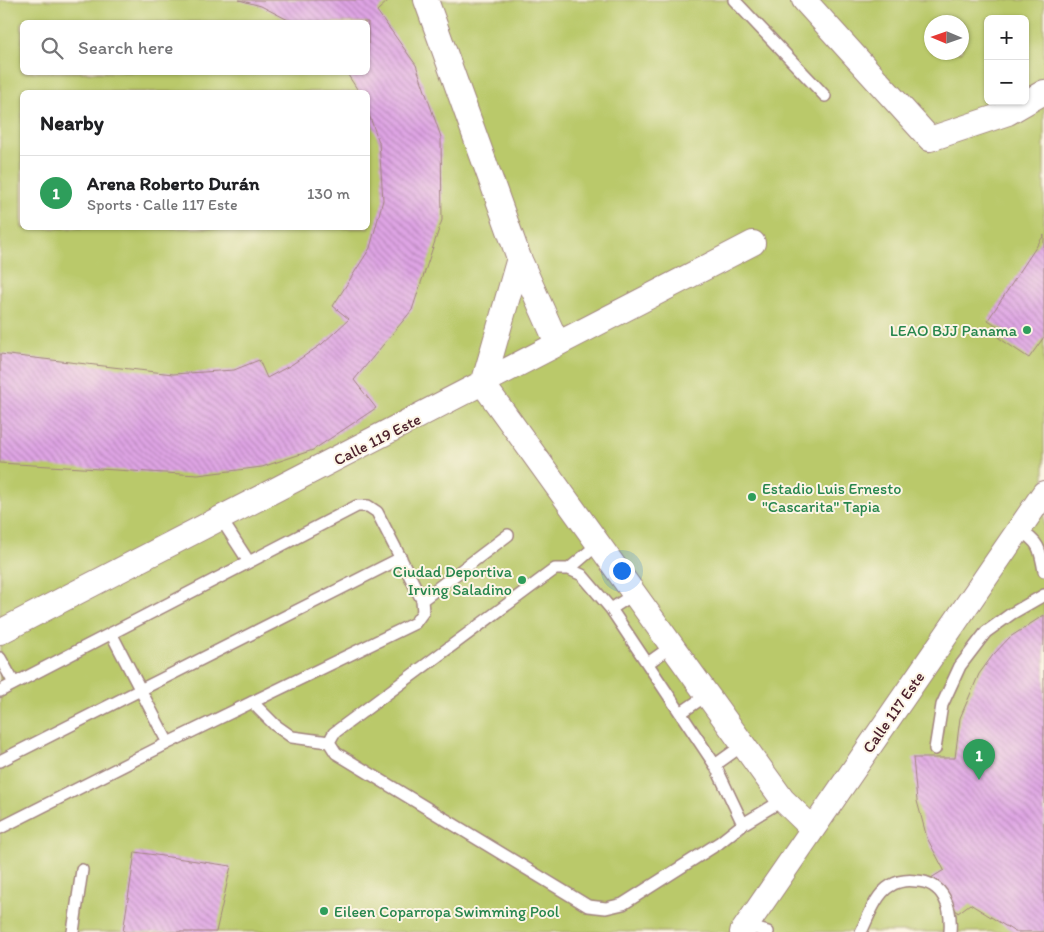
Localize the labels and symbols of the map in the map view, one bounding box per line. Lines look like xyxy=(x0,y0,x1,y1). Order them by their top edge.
north arrow xyxy=(924,15,969,60)
place label: LEAO BJJ Panama xyxy=(890,321,1018,340)
marker: LEAO BJJ Panama xyxy=(1021,324,1033,336)
street label: Calle 119 Este xyxy=(330,409,424,470)
place label: Estadio Luis Ernesto "Cascarita" Tapia xyxy=(762,479,901,516)
marker: Estadio Luis Ernesto "Cascarita" Tapia xyxy=(746,491,758,503)
your location xyxy=(609,558,635,584)
place label: Ciudad Deportiva Irving Saladino xyxy=(393,562,513,599)
marker: Ciudad Deportiva Irving Saladino xyxy=(516,574,528,586)
street label: Calle 117 Este xyxy=(858,668,928,757)
pin: 1 xyxy=(963,739,995,780)
place label: Eileen Coparropa Swimming Pool xyxy=(334,902,560,921)
marker: Eileen Coparropa Swimming Pool xyxy=(318,905,330,917)

